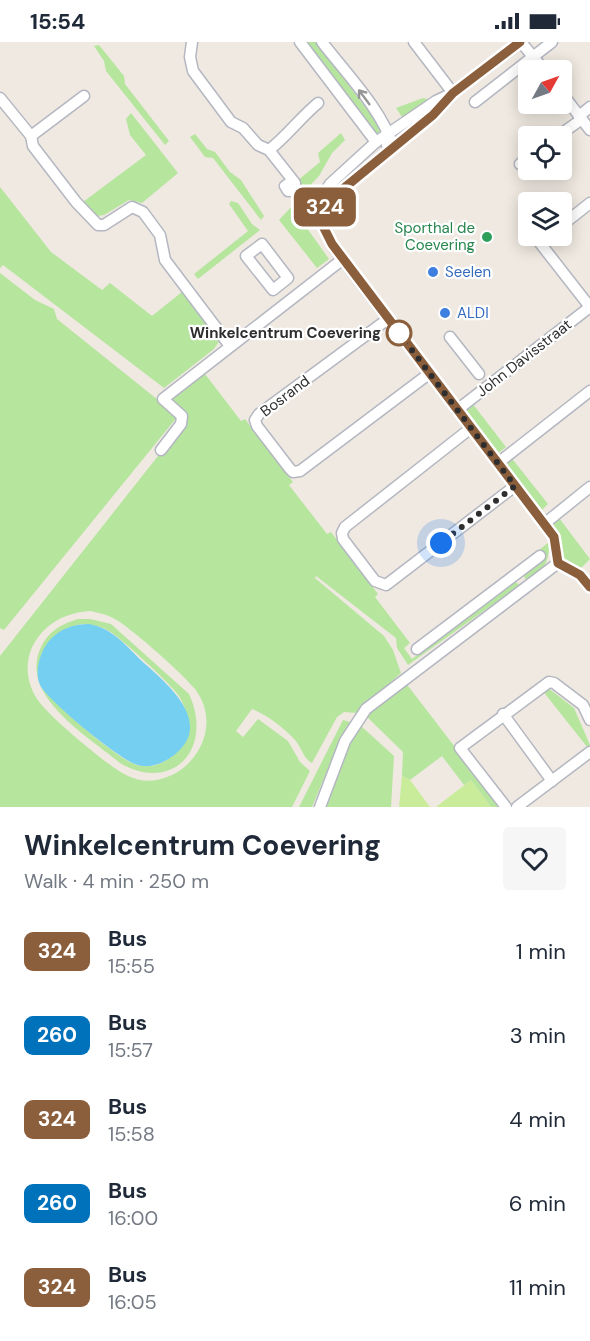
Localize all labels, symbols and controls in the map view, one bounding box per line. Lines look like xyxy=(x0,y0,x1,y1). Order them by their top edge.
text: 15:54 xyxy=(30,7,85,36)
north arrow xyxy=(518,60,572,114)
map controls xyxy=(518,60,572,246)
one-way arrow xyxy=(357,90,370,106)
button: locate xyxy=(518,126,572,180)
line badge: 324 xyxy=(290,188,360,226)
button: layers xyxy=(518,192,572,246)
text: 324 xyxy=(306,193,344,221)
place label: Sporthal de Coevering xyxy=(395,218,475,255)
marker: Sporthal de Coevering xyxy=(480,230,494,244)
place label: Seelen xyxy=(445,262,491,282)
marker: Seelen xyxy=(426,265,440,279)
place label: ALDI xyxy=(457,303,489,323)
marker: ALDI xyxy=(438,306,452,320)
street label: John Davisstraat xyxy=(472,315,576,401)
marker: Winkelcentrum Coevering xyxy=(386,320,412,346)
place label: Winkelcentrum Coevering xyxy=(190,323,381,343)
street label: Bosrand xyxy=(256,371,314,421)
your location xyxy=(426,528,456,558)
text: Winkelcentrum Coevering xyxy=(24,827,381,864)
button: heart xyxy=(503,827,566,890)
text: Walk · 4 min · 250 m xyxy=(24,868,209,894)
text: Bus xyxy=(108,924,147,953)
text: 324 xyxy=(38,937,76,965)
text: 1 min xyxy=(516,937,566,966)
text: 15:55 xyxy=(108,953,155,979)
text: Bus xyxy=(108,1008,147,1037)
text: 260 xyxy=(37,1021,77,1049)
text: 3 min xyxy=(510,1021,566,1050)
text: 15:57 xyxy=(108,1037,153,1063)
text: Bus xyxy=(108,1092,147,1121)
text: 324 xyxy=(38,1105,76,1133)
text: 4 min xyxy=(509,1105,566,1134)
text: 15:58 xyxy=(108,1121,155,1147)
text: Bus xyxy=(108,1176,147,1205)
text: 260 xyxy=(37,1189,77,1217)
text: 6 min xyxy=(509,1189,566,1218)
text: 16:00 xyxy=(108,1205,158,1231)
text: Bus xyxy=(108,1260,147,1289)
text: 324 xyxy=(38,1273,76,1301)
text: 11 min xyxy=(509,1273,566,1302)
text: 16:05 xyxy=(108,1289,157,1315)

